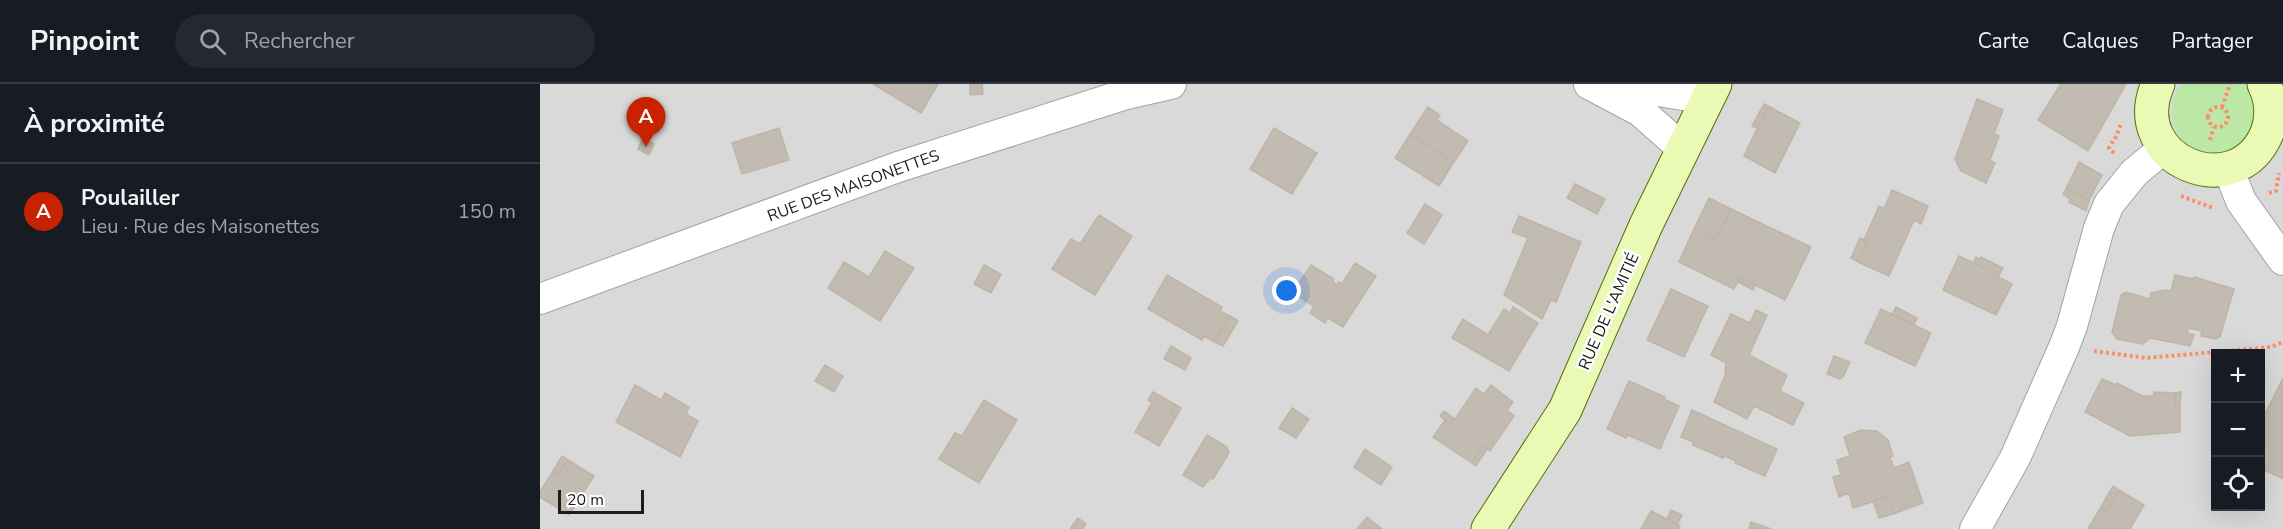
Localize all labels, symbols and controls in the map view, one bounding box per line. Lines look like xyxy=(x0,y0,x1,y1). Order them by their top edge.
search box xyxy=(175,14,595,68)
text: Pinpoint xyxy=(30,22,139,60)
icon: search xyxy=(196,25,229,58)
text: Rechercher xyxy=(244,26,355,56)
text: Carte xyxy=(1978,27,2029,55)
text: Calques xyxy=(2062,27,2139,55)
text: Partager xyxy=(2172,27,2253,55)
pin: A xyxy=(626,98,666,147)
text: À proximité xyxy=(24,106,165,141)
street label: RUE DES MAISONETTES xyxy=(764,144,943,227)
text: Poulailler xyxy=(81,183,179,213)
text: A xyxy=(36,198,51,225)
text: 150 m xyxy=(458,198,516,225)
text: Lieu · Rue des Maisonettes xyxy=(81,213,320,240)
street label: RUE DE L'AMITIÉ xyxy=(1573,249,1645,373)
your location xyxy=(1272,276,1301,305)
map controls xyxy=(2211,349,2265,511)
button: + xyxy=(2211,349,2265,403)
button: − xyxy=(2211,403,2265,457)
button: locate xyxy=(2211,457,2265,511)
scale bar xyxy=(558,487,644,514)
text: 20 m xyxy=(567,489,604,511)

